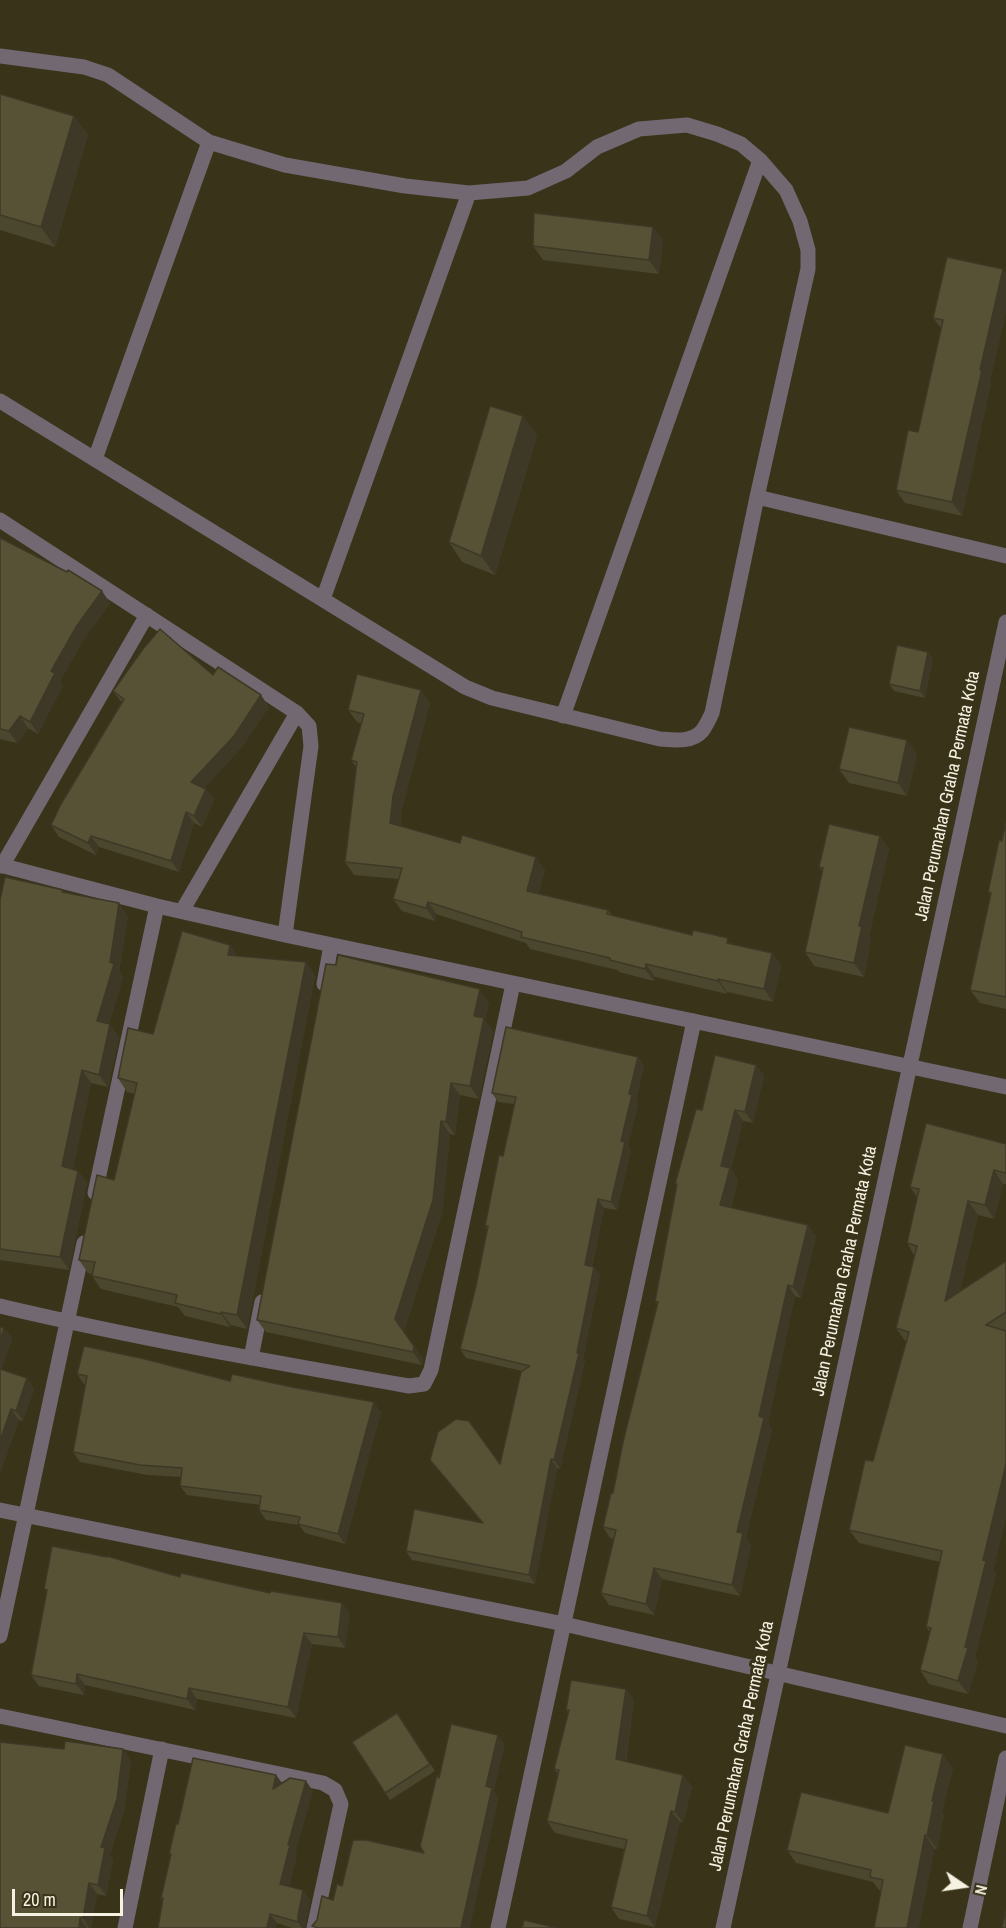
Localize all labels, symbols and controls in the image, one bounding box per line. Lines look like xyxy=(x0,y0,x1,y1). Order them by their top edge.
street label: Jalan Perumahan Graha Permata Kota xyxy=(911,669,985,923)
street label: Jalan Perumahan Graha Permata Kota xyxy=(808,1144,882,1398)
street label: Jalan Perumahan Graha Permata Kota xyxy=(705,1619,779,1873)
north arrow xyxy=(934,1856,994,1916)
scale bar xyxy=(15,1877,126,1915)
text: N xyxy=(970,1883,993,1897)
text: 20 m xyxy=(23,1887,56,1912)

